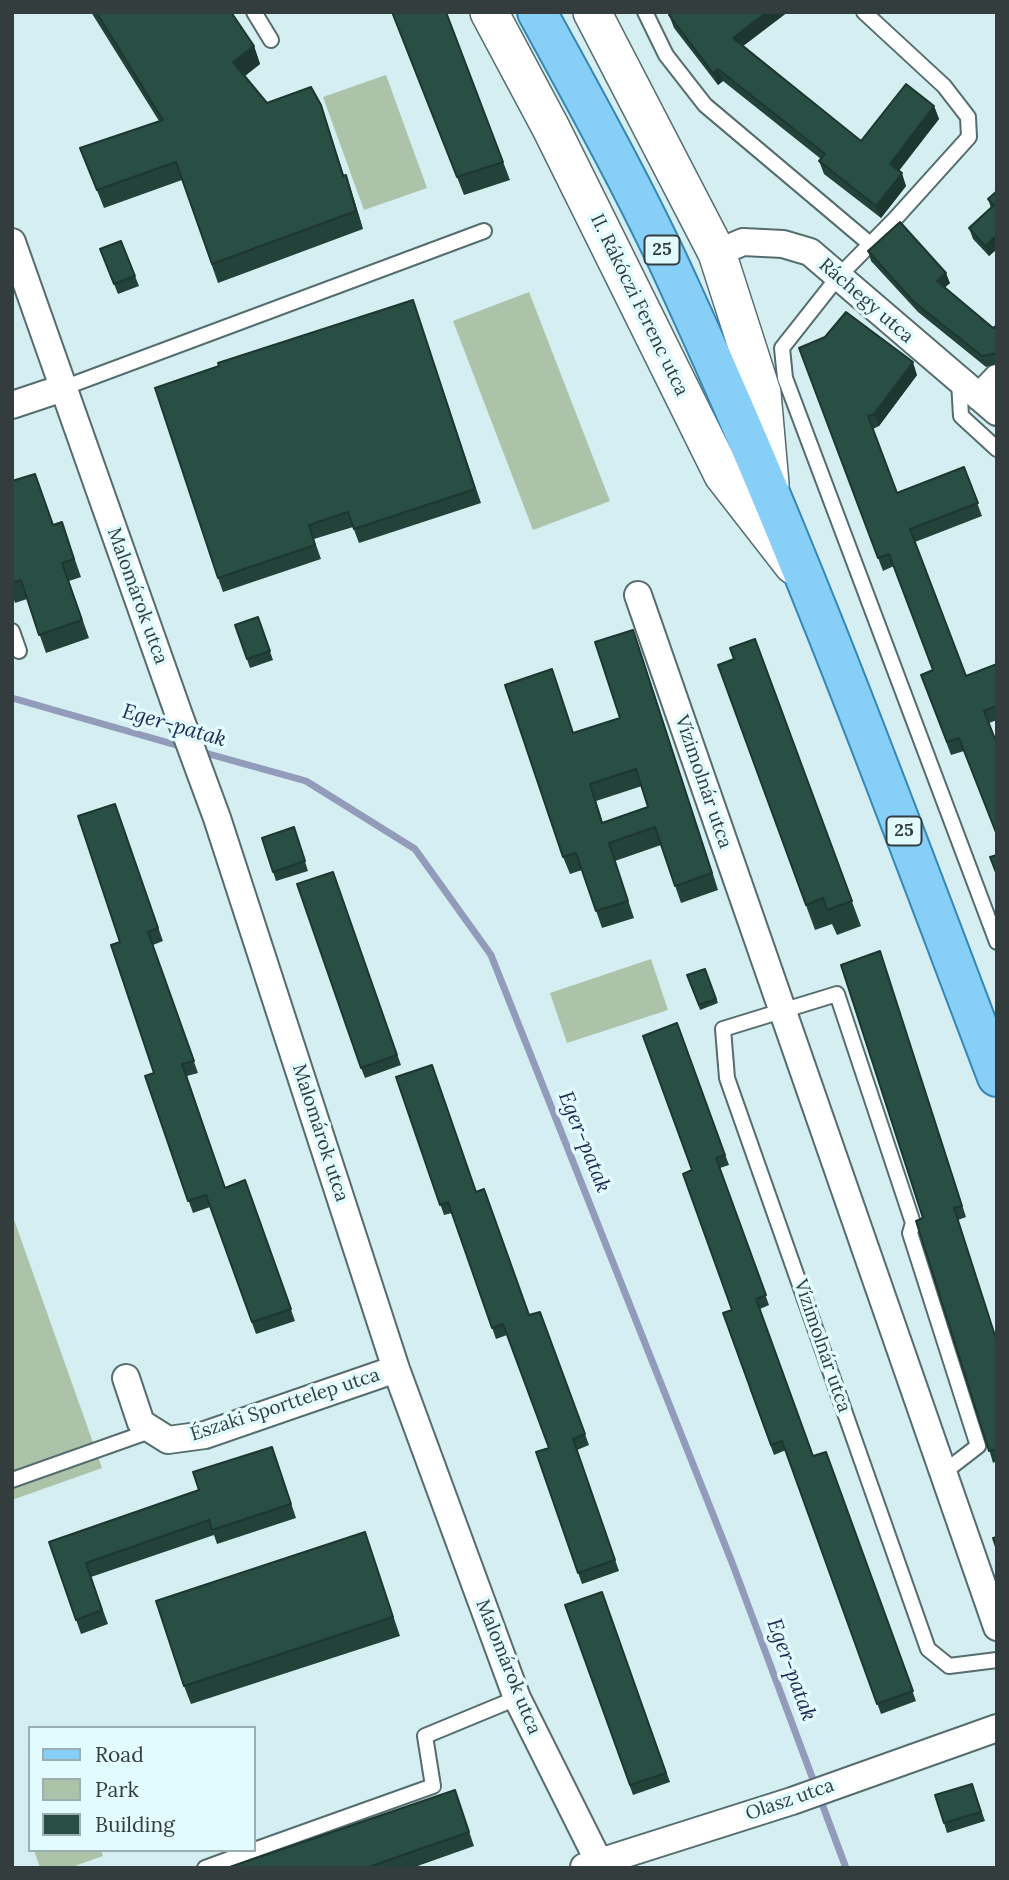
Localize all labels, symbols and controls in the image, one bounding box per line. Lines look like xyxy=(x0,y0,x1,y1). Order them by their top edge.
street label: II. Rákóczi Ferenc utca xyxy=(585,210,693,400)
road number: 25 xyxy=(644,236,680,264)
street label: Ráchegy utca xyxy=(814,254,918,348)
street label: Malomárok utca xyxy=(102,525,172,667)
water label: Eger-patak xyxy=(119,699,229,753)
street label: Vízimolnár utca xyxy=(670,713,736,851)
road number: 25 xyxy=(886,816,922,846)
street label: Malomárok utca xyxy=(287,1061,353,1205)
water label: Eger-patak xyxy=(552,1088,616,1196)
street label: Vízimolnár utca xyxy=(789,1277,855,1415)
street label: Északi Sporttelep utca xyxy=(187,1364,383,1446)
street label: Malomárok utca xyxy=(471,1596,545,1738)
water label: Eger-patak xyxy=(761,1615,821,1725)
legend xyxy=(28,1726,256,1852)
text: Road xyxy=(95,1741,144,1768)
street label: Olasz utca xyxy=(743,1774,837,1826)
text: Park xyxy=(95,1776,139,1803)
text: Building xyxy=(95,1811,175,1838)

